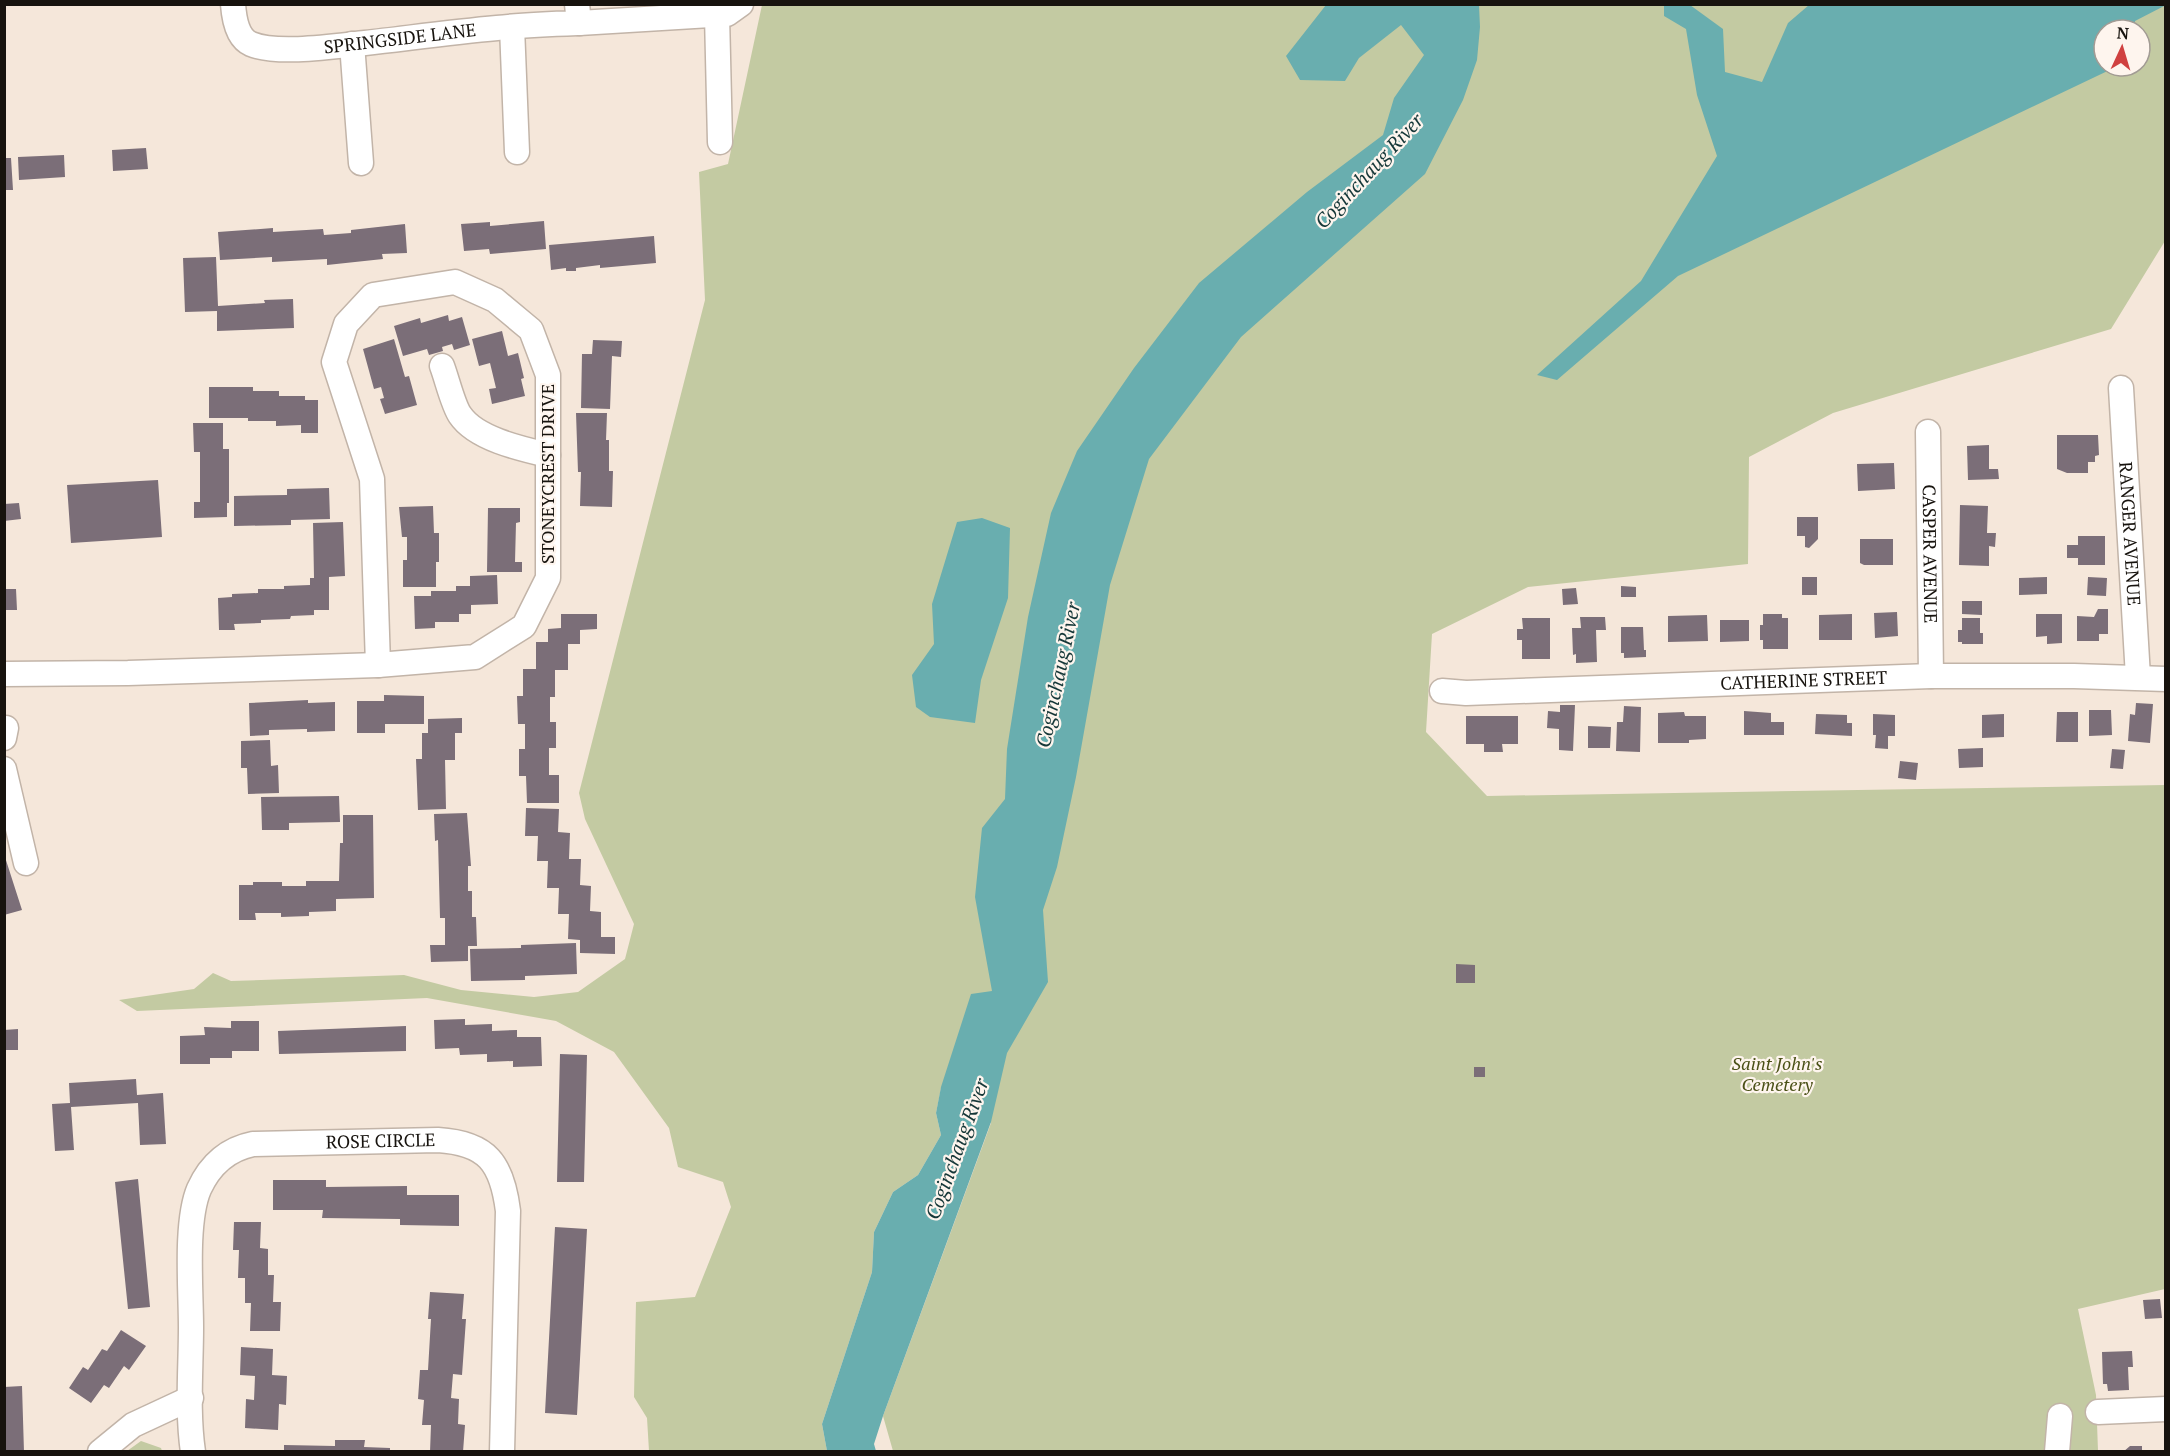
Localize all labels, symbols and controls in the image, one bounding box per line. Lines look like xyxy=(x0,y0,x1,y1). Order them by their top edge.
street label: SPRINGSIDE LANE xyxy=(323,17,477,58)
north arrow xyxy=(2092,18,2152,78)
text: N xyxy=(2116,22,2130,44)
water label: Coginchaug River xyxy=(1308,106,1430,234)
street label: STONEYCREST DRIVE xyxy=(535,384,559,564)
street label: RANGER AVENUE xyxy=(2114,461,2147,606)
street label: CASPER AVENUE xyxy=(1918,484,1943,624)
water label: Coginchaug River xyxy=(1029,598,1086,750)
street label: CATHERINE STREET xyxy=(1720,665,1888,695)
park label: Saint John's Cemetery xyxy=(1732,1051,1822,1096)
water label: Coginchaug River xyxy=(919,1073,995,1223)
street label: ROSE CIRCLE xyxy=(326,1127,436,1153)

